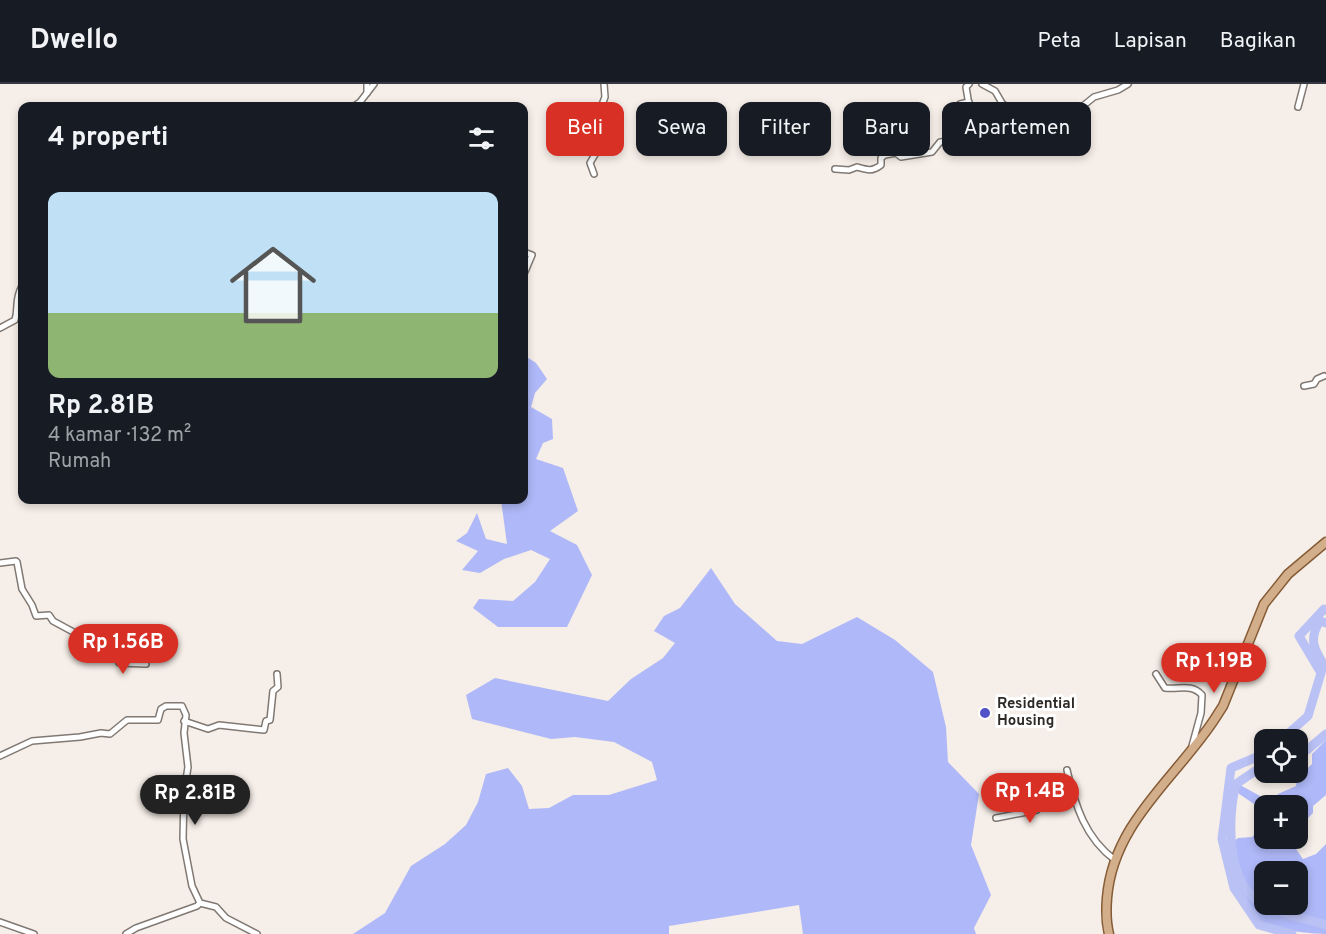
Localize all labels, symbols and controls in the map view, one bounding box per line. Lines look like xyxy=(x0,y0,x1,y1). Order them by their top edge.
text: Dwello xyxy=(30,23,118,59)
text: Peta xyxy=(1038,28,1081,55)
text: Lapisan xyxy=(1114,28,1187,55)
text: Bagikan xyxy=(1220,28,1296,55)
chip: Beli xyxy=(546,102,624,156)
chip: Sewa xyxy=(636,102,727,156)
chip: Filter xyxy=(739,102,831,156)
chip: Baru xyxy=(843,102,930,156)
chip: Apartemen xyxy=(942,102,1091,156)
text: 4 properti xyxy=(48,122,168,155)
icon: filters xyxy=(465,122,498,155)
icon: home xyxy=(219,231,327,339)
text: Rp 2.81B xyxy=(48,390,154,423)
text: 4 kamar · 132 m² xyxy=(48,423,191,449)
text: Rumah xyxy=(48,449,111,475)
pin: Rp 1.56B xyxy=(61,624,185,675)
text: Rp 1.56B xyxy=(82,630,164,656)
pin: Rp 1.19B xyxy=(1152,643,1276,694)
text: Rp 1.19B xyxy=(1175,649,1253,675)
place label: Residential Housing xyxy=(997,695,1075,731)
marker: Residential Housing xyxy=(978,706,992,720)
map controls xyxy=(1254,729,1308,915)
button: locate xyxy=(1254,729,1308,783)
pin: Rp 1.4B xyxy=(975,773,1085,824)
pin: Rp 2.81B xyxy=(133,775,257,826)
text: Rp 1.4B xyxy=(995,779,1065,805)
text: Rp 2.81B xyxy=(154,781,236,807)
button: + xyxy=(1254,795,1308,849)
button: − xyxy=(1254,861,1308,915)

